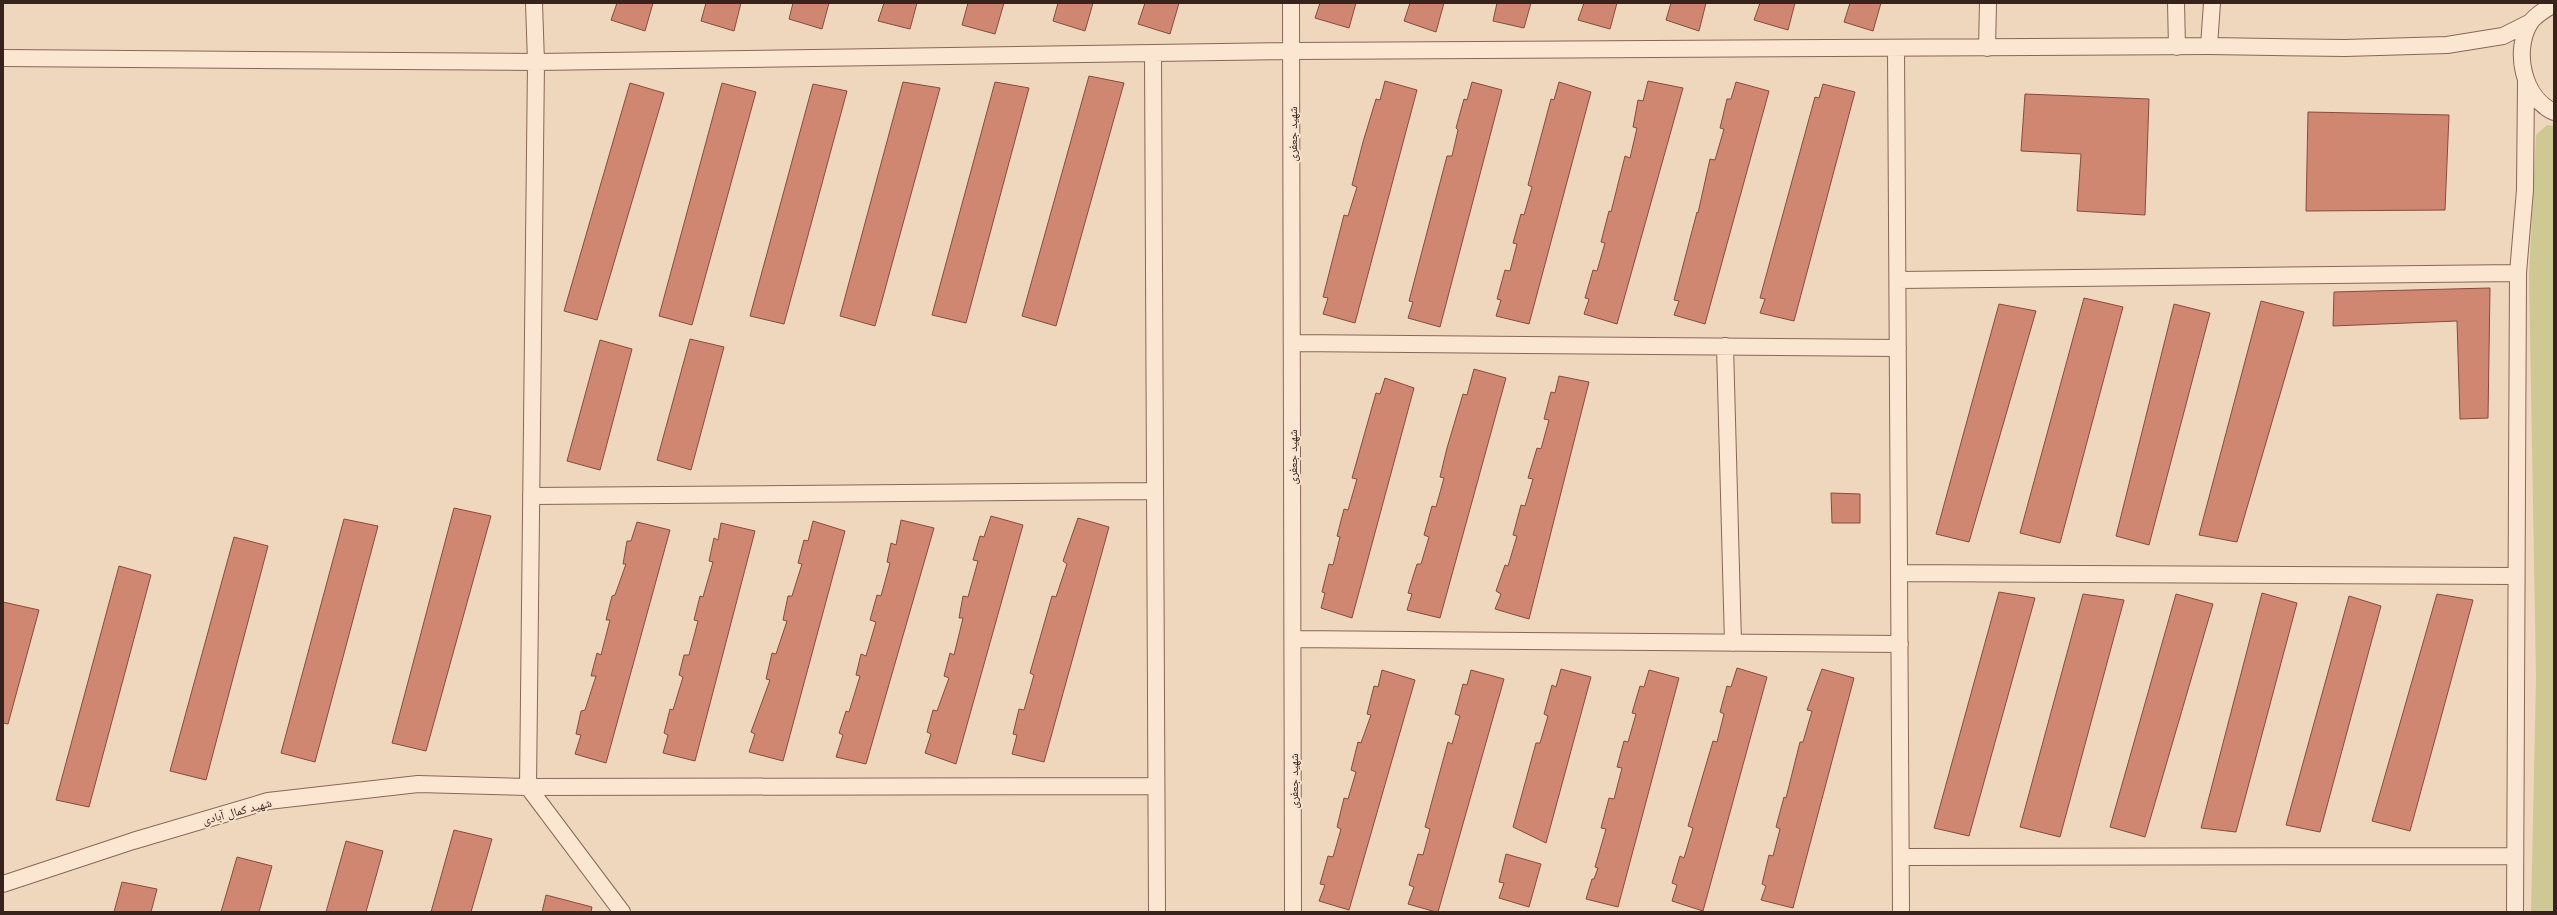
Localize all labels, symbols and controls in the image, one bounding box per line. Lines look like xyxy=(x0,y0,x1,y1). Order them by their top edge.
street label: شهید جعفری xyxy=(1285,106,1300,162)
street label: شهید جعفری xyxy=(1285,429,1300,485)
street label: شهید جعفری xyxy=(1286,753,1301,809)
street label: شهید کمال آبادی xyxy=(201,795,273,828)

